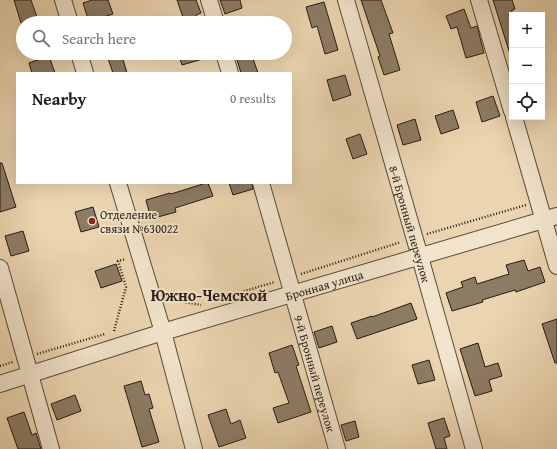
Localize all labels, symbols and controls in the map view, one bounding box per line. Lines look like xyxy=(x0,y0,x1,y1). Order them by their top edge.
map controls xyxy=(509,12,545,120)
button: + xyxy=(509,12,545,48)
search box xyxy=(16,16,292,60)
icon: search xyxy=(30,27,52,49)
text: Search here xyxy=(62,28,136,49)
button: − xyxy=(509,48,545,84)
button: locate xyxy=(509,84,545,120)
text: Nearby xyxy=(32,86,86,111)
text: 0 results xyxy=(230,89,276,108)
street label: 8-й Бронный переулок xyxy=(386,163,435,285)
place label: Отделение связи №630022 xyxy=(100,206,178,237)
marker: Отделение связи №630022 xyxy=(87,216,97,226)
street label: Бронная улица xyxy=(283,265,365,304)
district label: Южно-Чемской xyxy=(151,283,267,307)
street label: 9-й Бронный переулок xyxy=(291,313,340,435)

